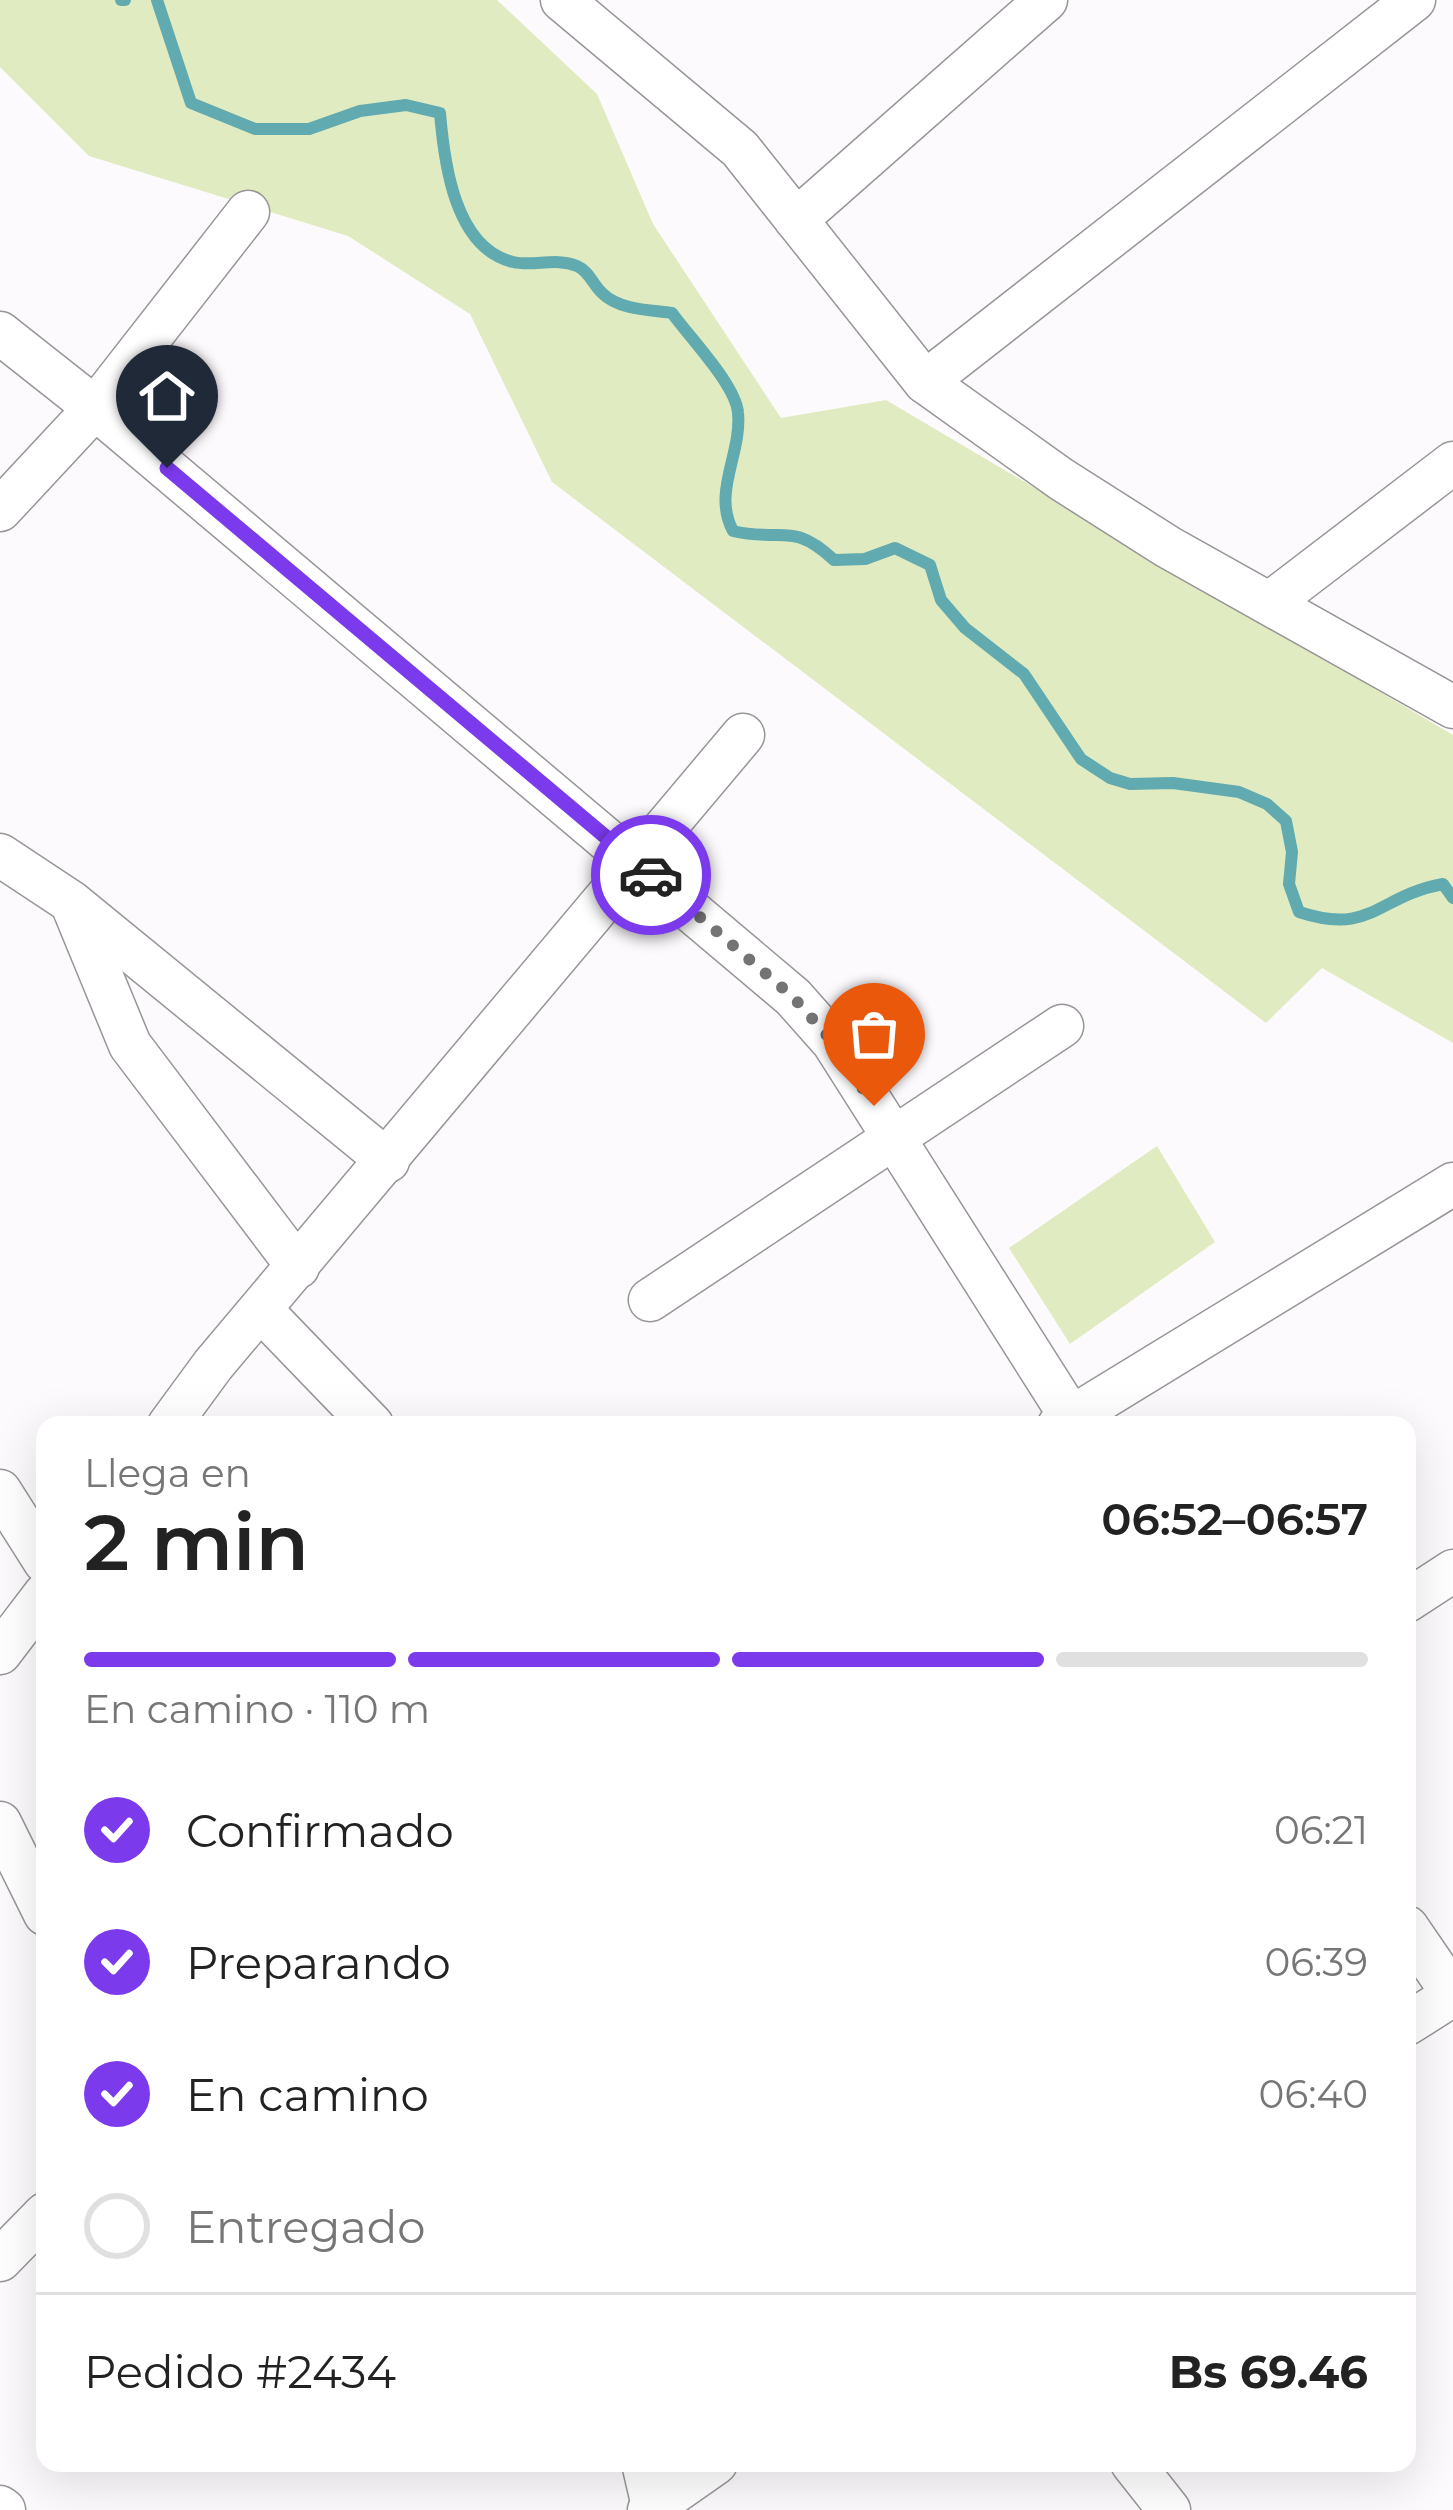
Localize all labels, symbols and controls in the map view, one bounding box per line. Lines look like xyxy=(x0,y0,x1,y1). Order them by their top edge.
pin xyxy=(116,345,218,468)
icon: home xyxy=(134,363,200,429)
courier xyxy=(591,815,711,935)
icon: car xyxy=(618,842,684,908)
pin xyxy=(823,983,925,1106)
icon: bag xyxy=(841,1001,907,1067)
text: Llega en xyxy=(84,1449,251,1497)
text: 06:52–06:57 xyxy=(1101,1491,1368,1546)
text: 2 min xyxy=(84,1494,309,1590)
text: En camino · 110 m xyxy=(84,1685,430,1733)
icon: check xyxy=(84,1797,150,1863)
text: Confirmado xyxy=(186,1803,454,1858)
text: 06:21 xyxy=(1274,1806,1368,1854)
icon: check xyxy=(84,1929,150,1995)
text: Preparando xyxy=(186,1935,451,1990)
text: 06:39 xyxy=(1264,1938,1368,1986)
icon: check xyxy=(84,2061,150,2127)
text: En camino xyxy=(186,2067,429,2122)
text: 06:40 xyxy=(1259,2070,1368,2118)
text: Entregado xyxy=(186,2199,426,2254)
text: Pedido #2434 xyxy=(84,2344,396,2399)
text: Bs 69.46 xyxy=(1169,2344,1368,2399)

